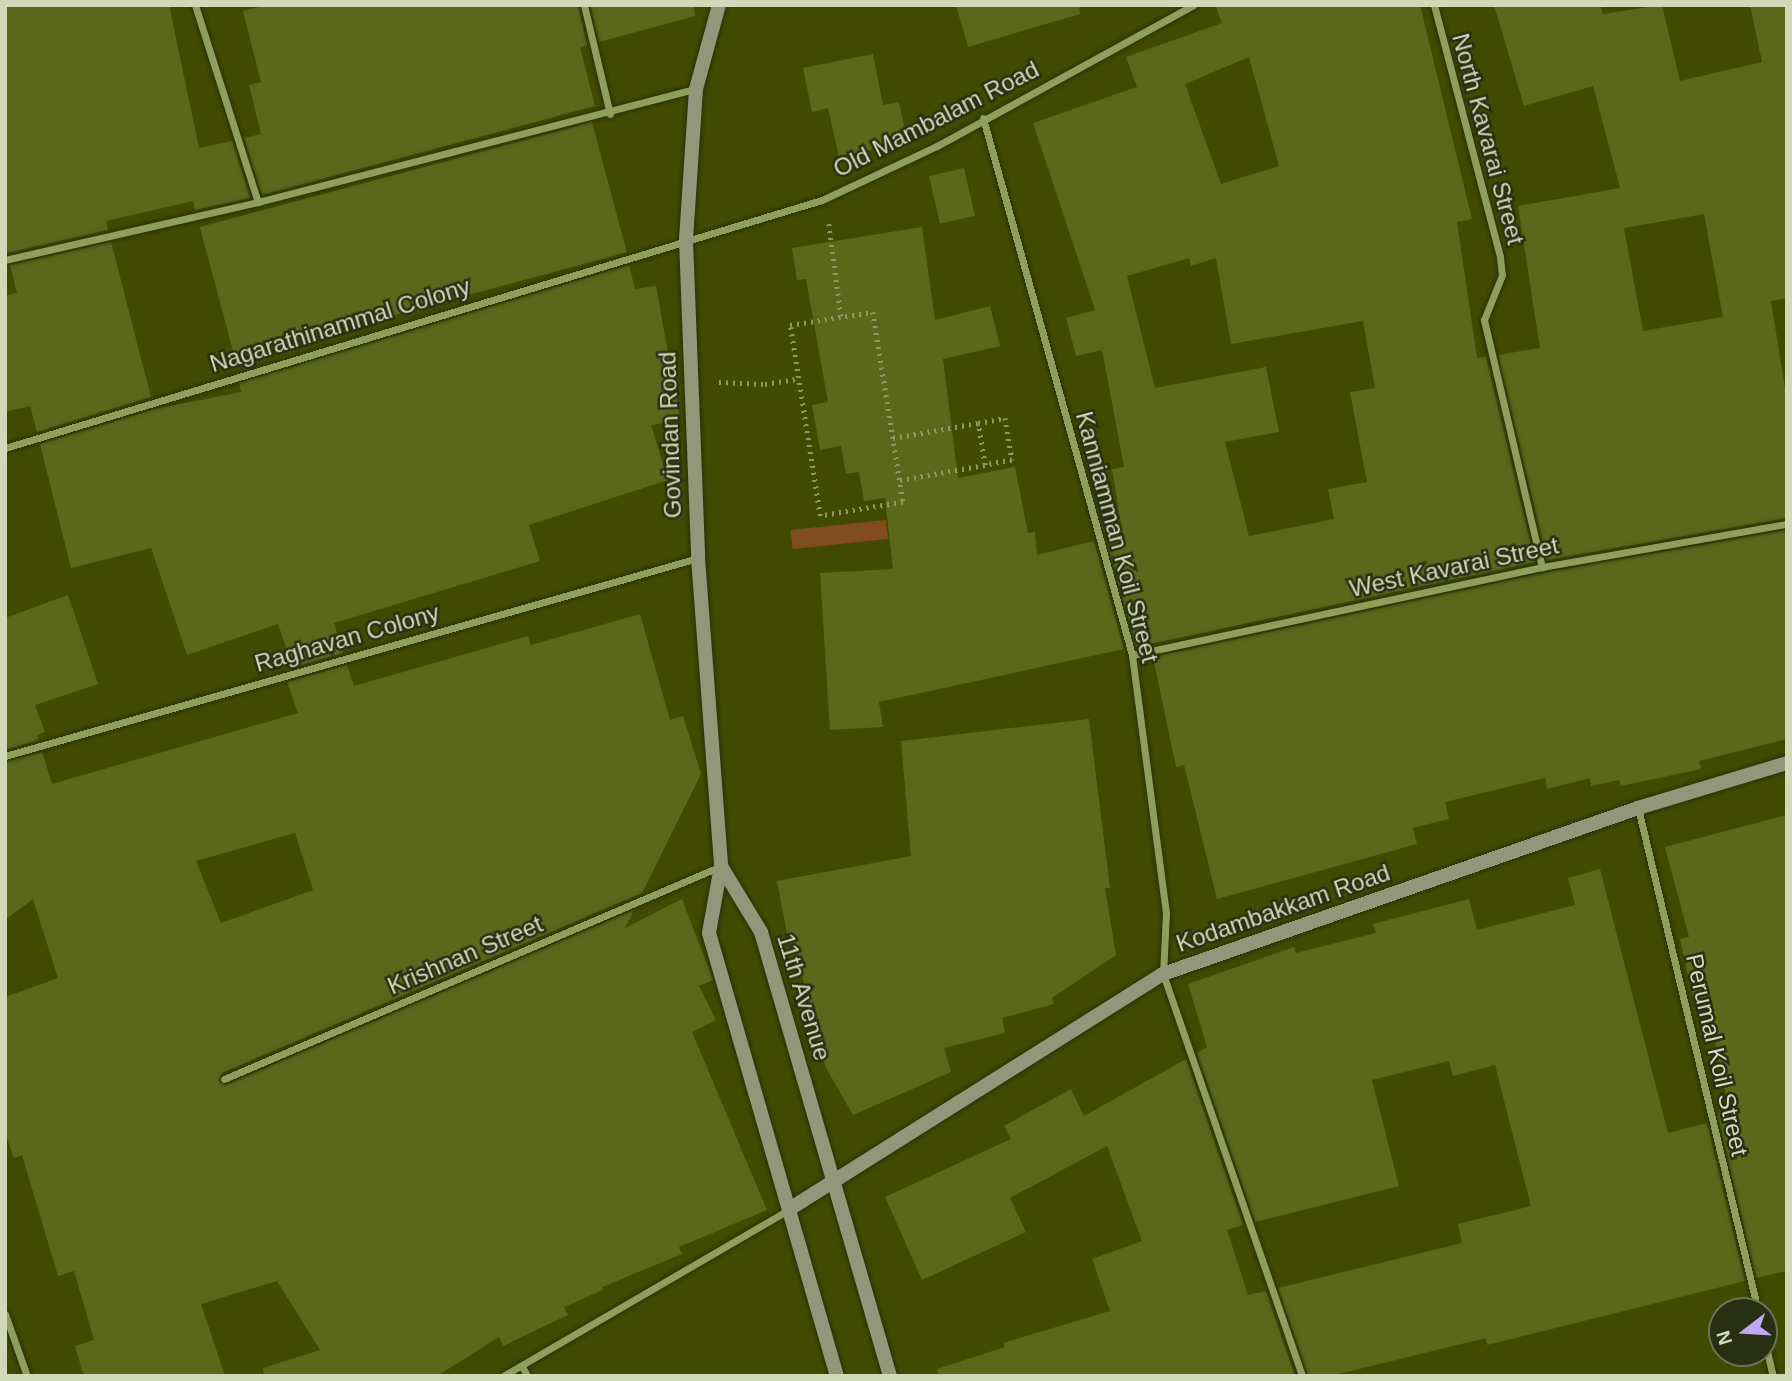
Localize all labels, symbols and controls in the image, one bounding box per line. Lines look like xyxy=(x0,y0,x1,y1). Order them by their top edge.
street label: North Kavarai Street xyxy=(1446,30,1530,248)
street label: Old Mambalam Road xyxy=(828,55,1044,183)
street label: Nagarathinammal Colony xyxy=(206,272,474,378)
street label: Govindan Road xyxy=(653,351,687,519)
street label: Kanniamman Koil Street xyxy=(1070,408,1164,666)
street label: West Kavarai Street xyxy=(1347,531,1561,603)
street label: Raghavan Colony xyxy=(251,598,443,678)
street label: Kodambakkam Road xyxy=(1172,858,1394,958)
street label: Krishnan Street xyxy=(383,909,547,1001)
street label: 11th Avenue xyxy=(771,929,837,1065)
street label: Perumal Koil Street xyxy=(1680,951,1754,1159)
north arrow xyxy=(1708,1297,1778,1367)
text: N xyxy=(1712,1328,1736,1347)

